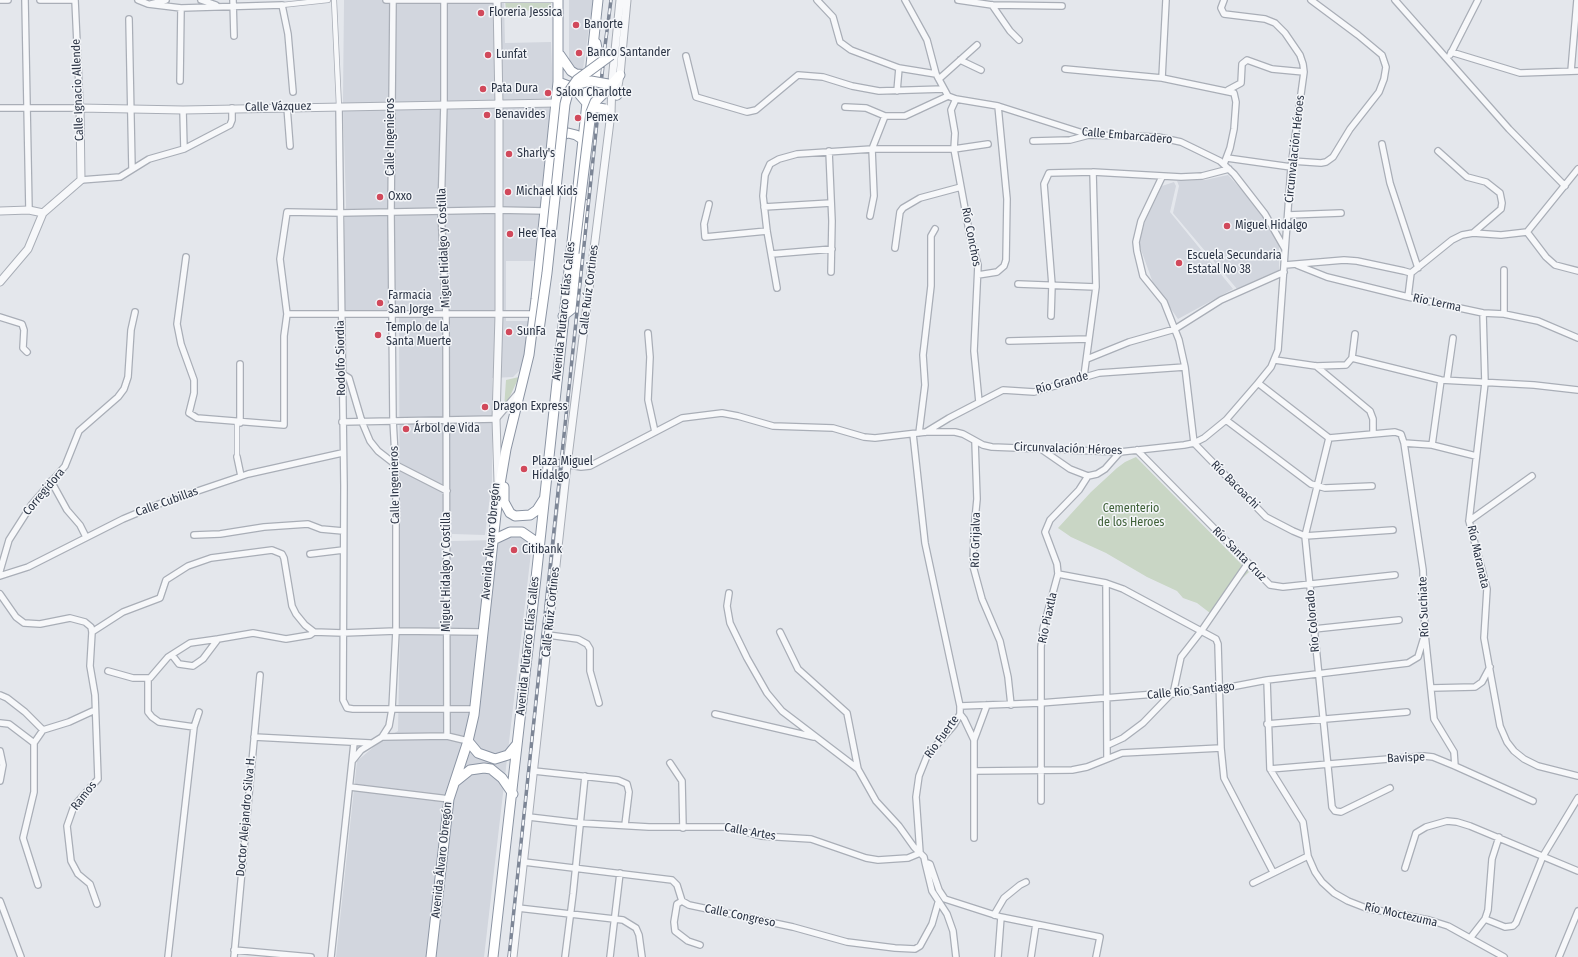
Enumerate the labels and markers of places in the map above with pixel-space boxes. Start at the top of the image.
place label: Floreria Jessica [489,6,562,20]
marker: Floreria Jessica [476,8,486,18]
place label: Banorte [584,18,623,32]
marker: Banorte [571,20,581,30]
place label: Banco Santander [587,46,671,60]
place label: Lunfat [496,48,527,62]
marker: Banco Santander [574,48,584,58]
marker: Lunfat [483,50,493,60]
place label: Pata Dura [491,82,538,96]
marker: Pata Dura [478,84,488,94]
place label: Salon Charlotte [556,86,632,100]
marker: Salon Charlotte [543,88,553,98]
place label: Benavides [495,108,545,122]
marker: Benavides [482,110,492,120]
place label: Pemex [586,111,618,125]
marker: Pemex [573,113,583,123]
place label: Sharly's [517,147,555,161]
marker: Sharly's [504,149,514,159]
place label: Michael Kids [516,185,578,199]
marker: Michael Kids [503,187,513,197]
place label: Oxxo [388,190,412,204]
marker: Oxxo [375,192,385,202]
place label: Miguel Hidalgo [1235,219,1308,233]
marker: Miguel Hidalgo [1222,221,1232,231]
place label: Hee Tea [518,227,557,241]
marker: Hee Tea [505,229,515,239]
place label: Escuela Secundaria Estatal No 38 [1187,249,1282,277]
marker: Escuela Secundaria Estatal No 38 [1174,258,1184,268]
place label: Farmacia San Jorge [388,289,434,317]
marker: Farmacia San Jorge [375,298,385,308]
place label: Templo de la Santa Muerte [386,321,451,349]
place label: SunFa [517,325,546,339]
marker: SunFa [504,327,514,337]
marker: Templo de la Santa Muerte [373,330,383,340]
place label: Dragon Express [493,400,568,414]
marker: Dragon Express [480,402,490,412]
place label: Árbol de Vida [414,422,480,436]
marker: Árbol de Vida [401,424,411,434]
place label: Plaza Miguel Hidalgo [532,455,593,483]
marker: Plaza Miguel Hidalgo [519,464,529,474]
place label: Citibank [522,543,562,557]
marker: Citibank [509,545,519,555]

